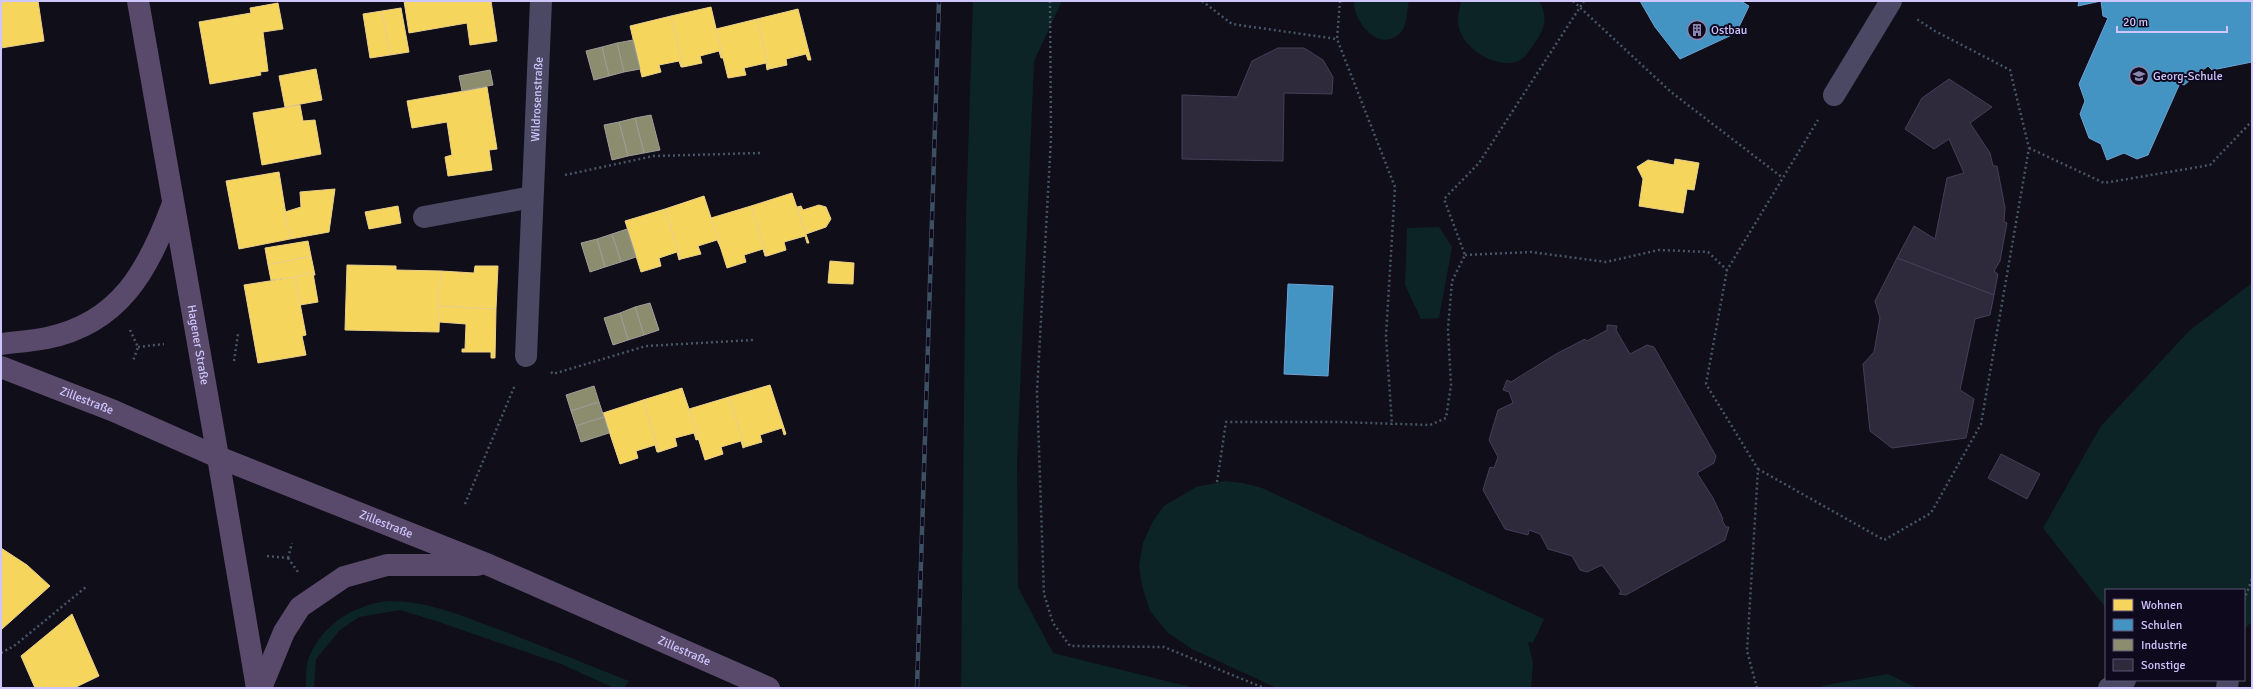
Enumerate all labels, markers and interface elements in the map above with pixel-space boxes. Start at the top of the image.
scale bar [2117,8,2227,34]
text: 20 m [2123,15,2148,30]
building icon: Ostbau [1686,19,1708,41]
place label: Ostbau [1711,23,1747,38]
street label: Wildrosenstraße [528,56,546,142]
school or university icon: Georg-Schule [2128,65,2150,87]
place label: Georg-Schule [2153,69,2223,84]
street label: Hagener Straße [184,304,213,386]
street label: Zillestraße [58,383,116,418]
street label: Zillestraße [357,507,415,541]
legend [2105,589,2245,681]
text: Wohnen [2141,598,2183,613]
text: Schulen [2141,618,2182,633]
street label: Zillestraße [655,633,713,669]
text: Industrie [2141,638,2187,653]
text: Sonstige [2141,658,2186,673]

